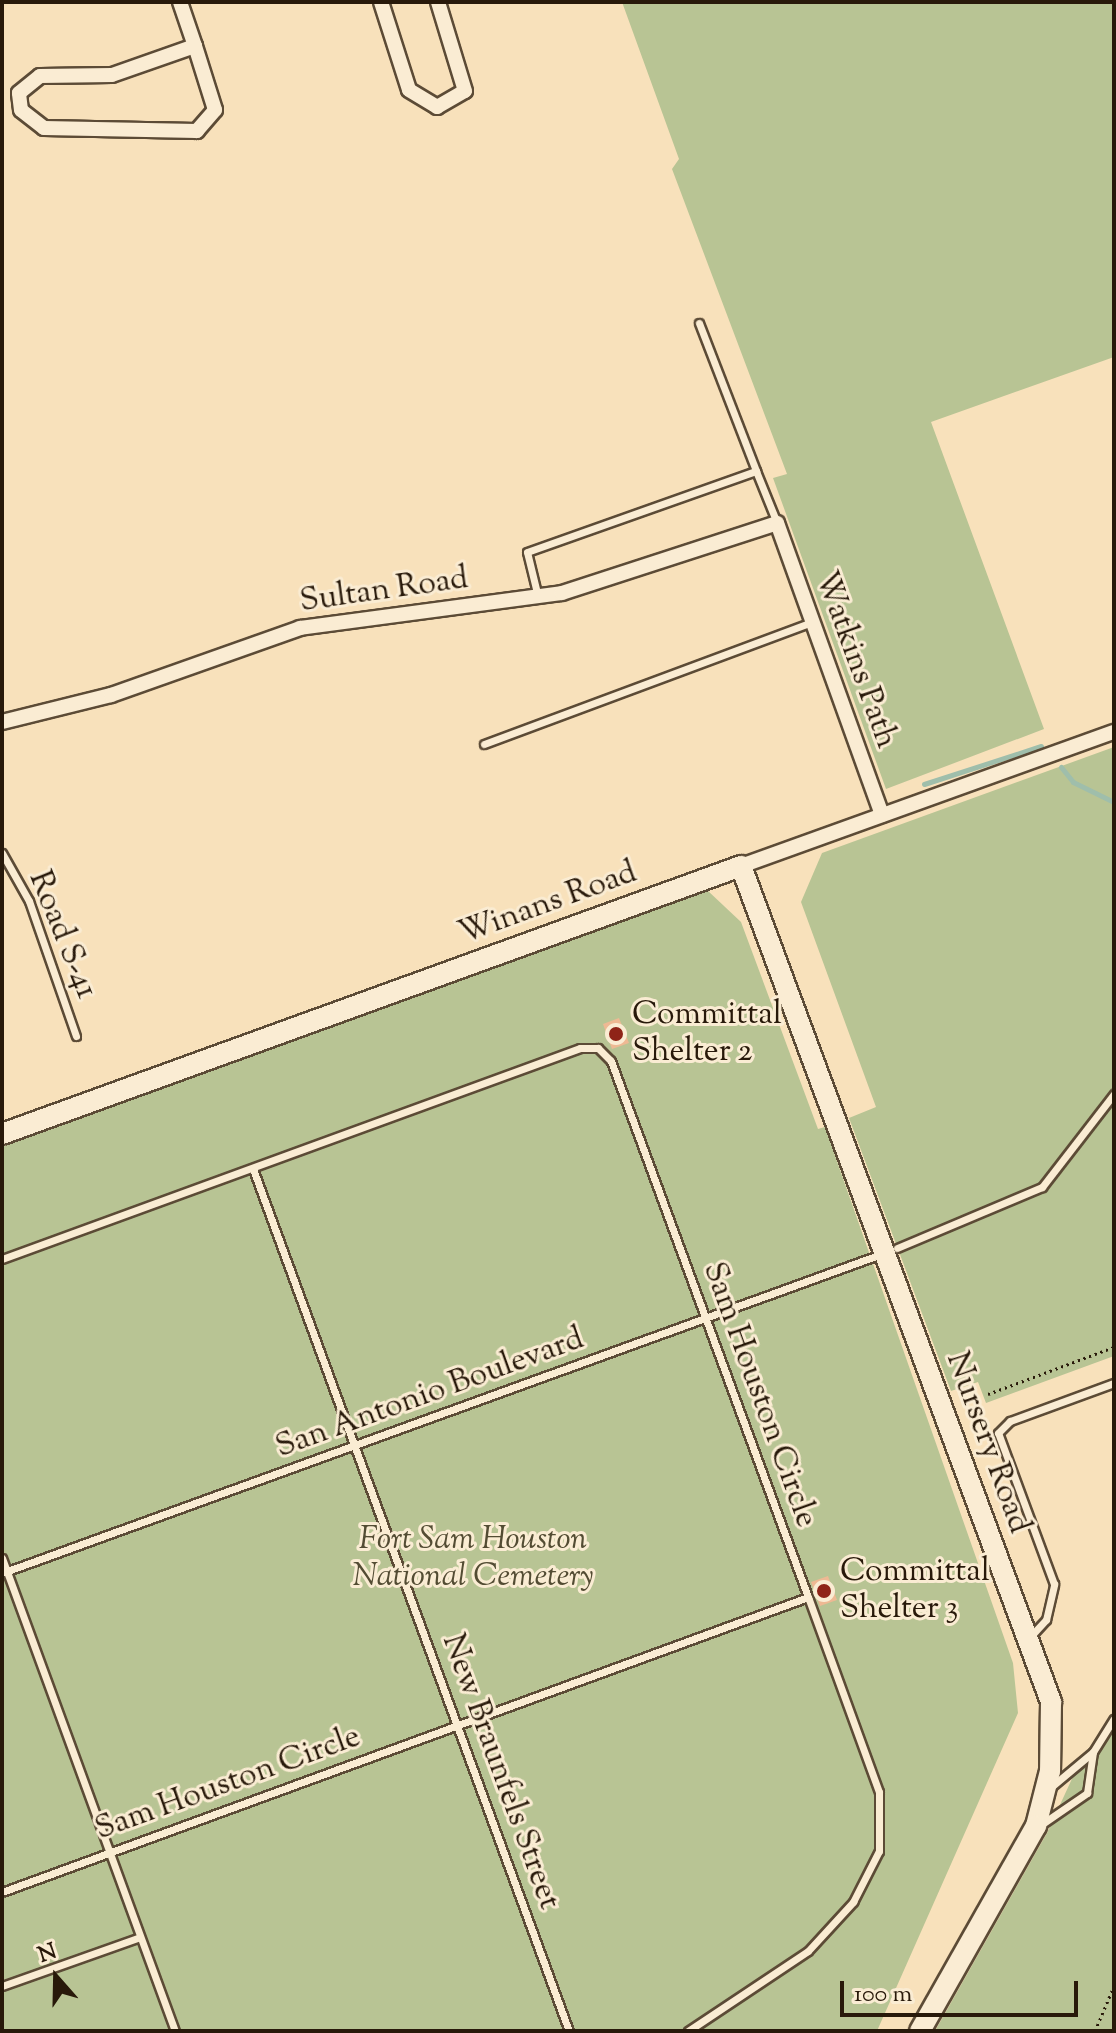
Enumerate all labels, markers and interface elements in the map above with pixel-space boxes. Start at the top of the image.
street label: Sultan Road [297,560,471,622]
street label: Watkins Path [805,566,905,754]
street label: Winans Road [454,854,642,954]
street label: Road S-41 [19,866,105,1004]
place label: Committal Shelter 2 [632,997,782,1072]
marker: Committal Shelter 2 [607,1025,625,1043]
street label: Sam Houston Circle [693,1257,825,1533]
street label: San Antonio Boulevard [271,1320,589,1468]
street label: Nursery Road [936,1347,1038,1539]
park label: Fort Sam Houston National Cemetery [352,1522,594,1597]
place label: Committal Shelter 3 [840,1554,990,1629]
marker: Committal Shelter 3 [815,1582,833,1600]
street label: New Braunfels Street [432,1629,568,1915]
street label: Sam Houston Circle [90,1718,366,1850]
text: N [34,1936,62,1972]
north arrow [16,1937,96,2017]
scale bar [844,1965,1082,2015]
text: 100 m [854,1978,912,2012]

